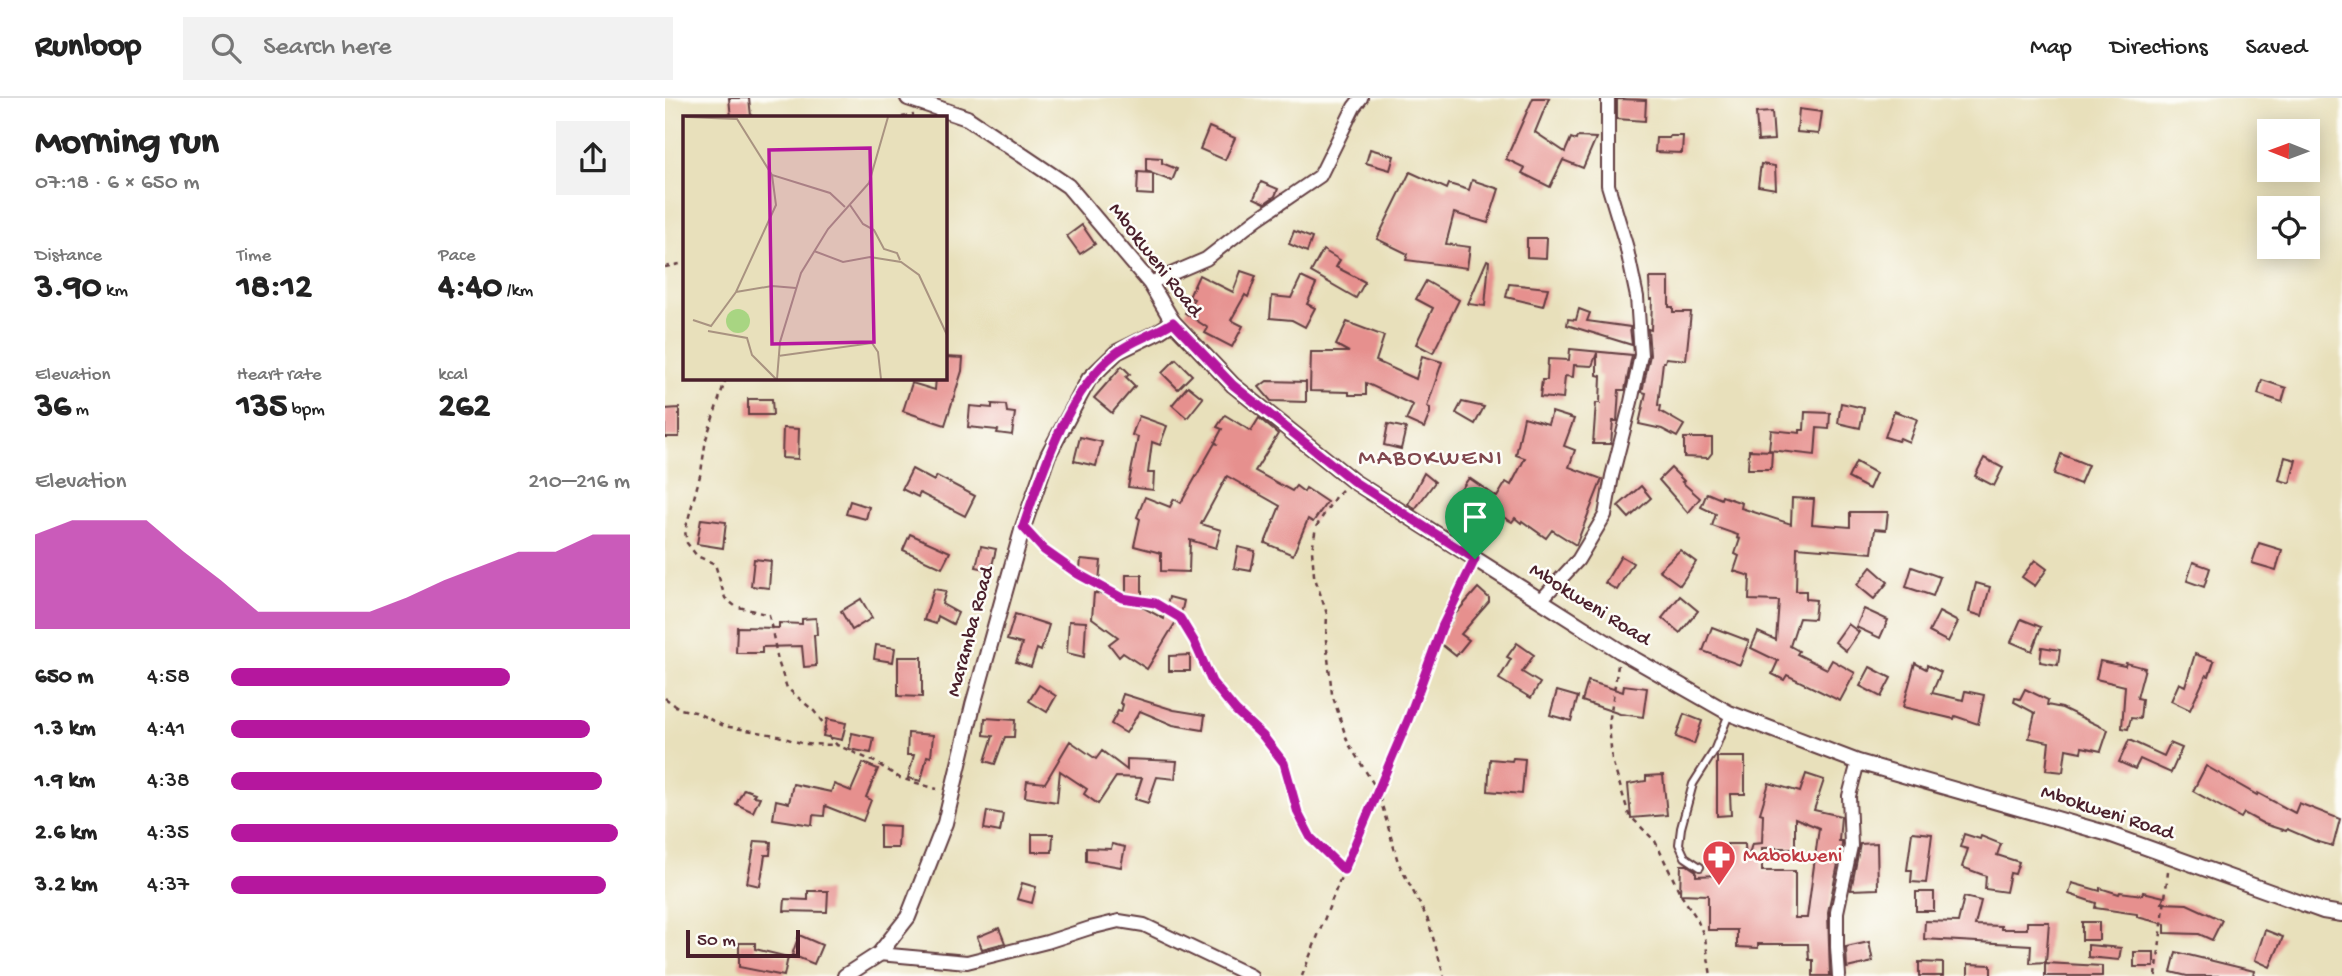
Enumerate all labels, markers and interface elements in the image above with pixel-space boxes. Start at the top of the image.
search box [183,17,673,80]
text: Runloop [35,29,141,67]
icon: search [207,29,245,67]
text: Search here [263,33,391,64]
text: Map [2030,34,2072,63]
text: Directions [2110,34,2208,63]
text: Saved [2246,34,2307,63]
inset map [683,116,947,380]
north arrow [2257,119,2321,182]
map controls [2257,119,2320,259]
button: share [556,121,630,195]
text: Morning run [35,122,219,166]
text: 07:18 · 6 × 650 m [35,170,200,197]
button: locate [2257,196,2320,259]
street label: Mbokweni Road [1102,199,1207,325]
text: Distance [35,245,102,268]
text: Time [237,245,271,268]
text: Pace [438,245,476,268]
text: 3.90 [35,268,102,309]
text: 18:12 [237,268,312,309]
text: 4:40 [438,268,502,309]
text: km [102,280,128,303]
text: /km [502,280,533,303]
text: Elevation [35,364,111,387]
text: Heart rate [237,364,322,387]
text: kcal [438,364,468,387]
text: 36 [35,387,71,428]
text: 135 [237,387,287,428]
text: 262 [438,387,490,428]
text: m [71,399,89,422]
text: bpm [287,399,325,422]
district label: MABOKWENI [1358,445,1504,474]
text: Elevation [35,469,126,496]
text: 210–216 m [528,469,630,496]
pin [1445,487,1505,559]
icon: arrive [1456,498,1494,536]
street label: Mbokweni Road [1524,559,1656,654]
street label: Maramba Road [943,563,1002,700]
text: 650 m [35,664,94,691]
text: 4:58 [147,664,190,691]
text: 1.3 km [35,716,95,743]
text: 4:41 [147,716,185,743]
text: 1.9 km [35,768,95,795]
text: 4:38 [147,768,190,795]
street label: Mbokweni Road [2037,781,2178,848]
text: 2.6 km [35,820,97,847]
text: 4:35 [147,820,189,847]
pharmacy icon: Mabokweni [1700,838,1738,887]
place label: Mabokweni [1743,845,1842,870]
text: 3.2 km [35,872,97,899]
text: 4:37 [147,872,189,899]
scale bar [686,927,800,959]
text: 50 m [697,930,736,953]

